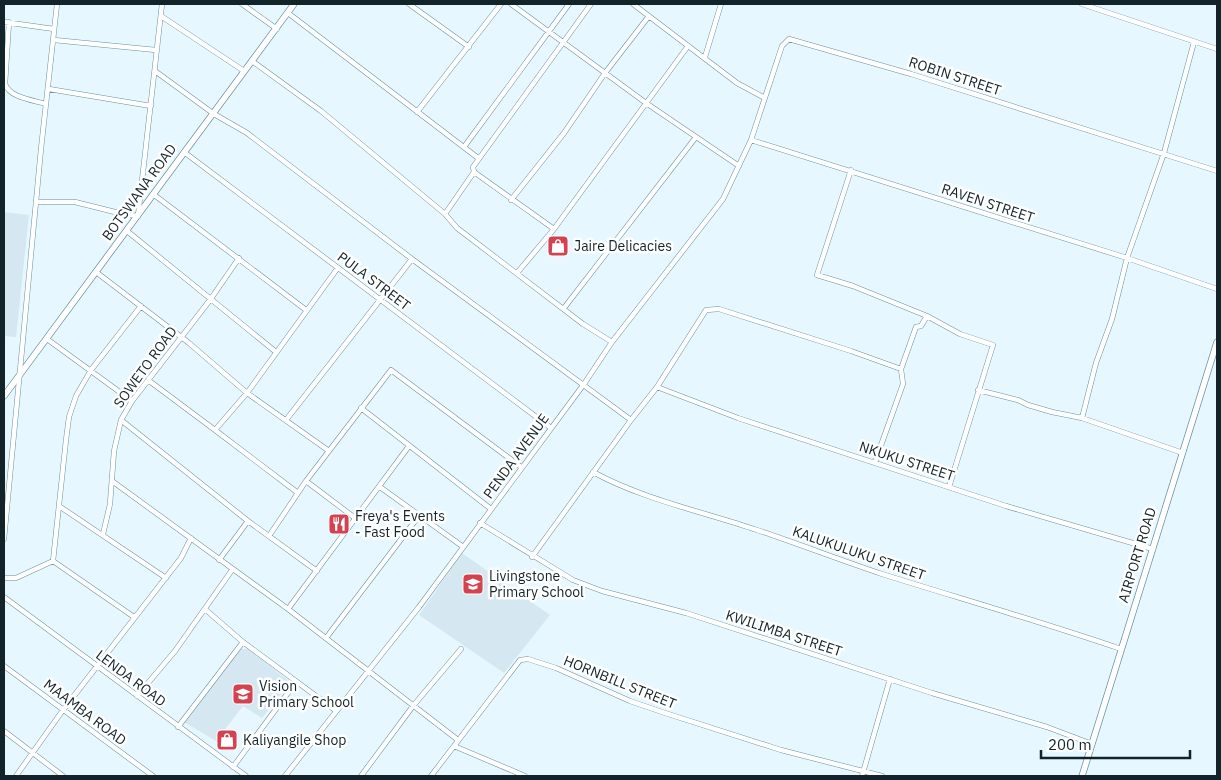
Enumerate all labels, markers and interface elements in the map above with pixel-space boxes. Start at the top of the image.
street label: ROBIN STREET [907,53,1003,99]
street label: BOTSWANA ROAD [98,140,180,244]
street label: RAVEN STREET [939,180,1037,226]
shop icon: Jaire Delicacies [546,234,570,258]
place label: Jaire Delicacies [574,237,672,255]
street label: PULA STREET [334,248,414,314]
street label: SOWETO ROAD [109,323,181,411]
street label: PENDA AVENUE [479,410,553,502]
street label: NKUKU STREET [857,437,957,485]
street label: AIRPORT ROAD [1114,505,1160,605]
place label: Freya's Events - Fast Food [355,507,445,541]
restaurant icon: Freya's Events - Fast Food [327,512,351,536]
street label: KALUKULUKU STREET [790,522,928,584]
place label: Livingstone Primary School [489,567,584,601]
school or university icon: Livingstone Primary School [461,572,485,596]
street label: KWILIMBA STREET [724,606,844,660]
street label: LENDA ROAD [92,646,170,710]
street label: HORNBILL STREET [561,651,679,713]
street label: MAAMBA ROAD [40,675,130,749]
place label: Vision Primary School [259,677,354,711]
school or university icon: Vision Primary School [231,682,255,706]
shop icon: Kaliyangile Shop [215,728,239,752]
scale bar [1041,728,1190,760]
place label: Kaliyangile Shop [243,731,346,749]
text: 200 m [1048,735,1092,754]

